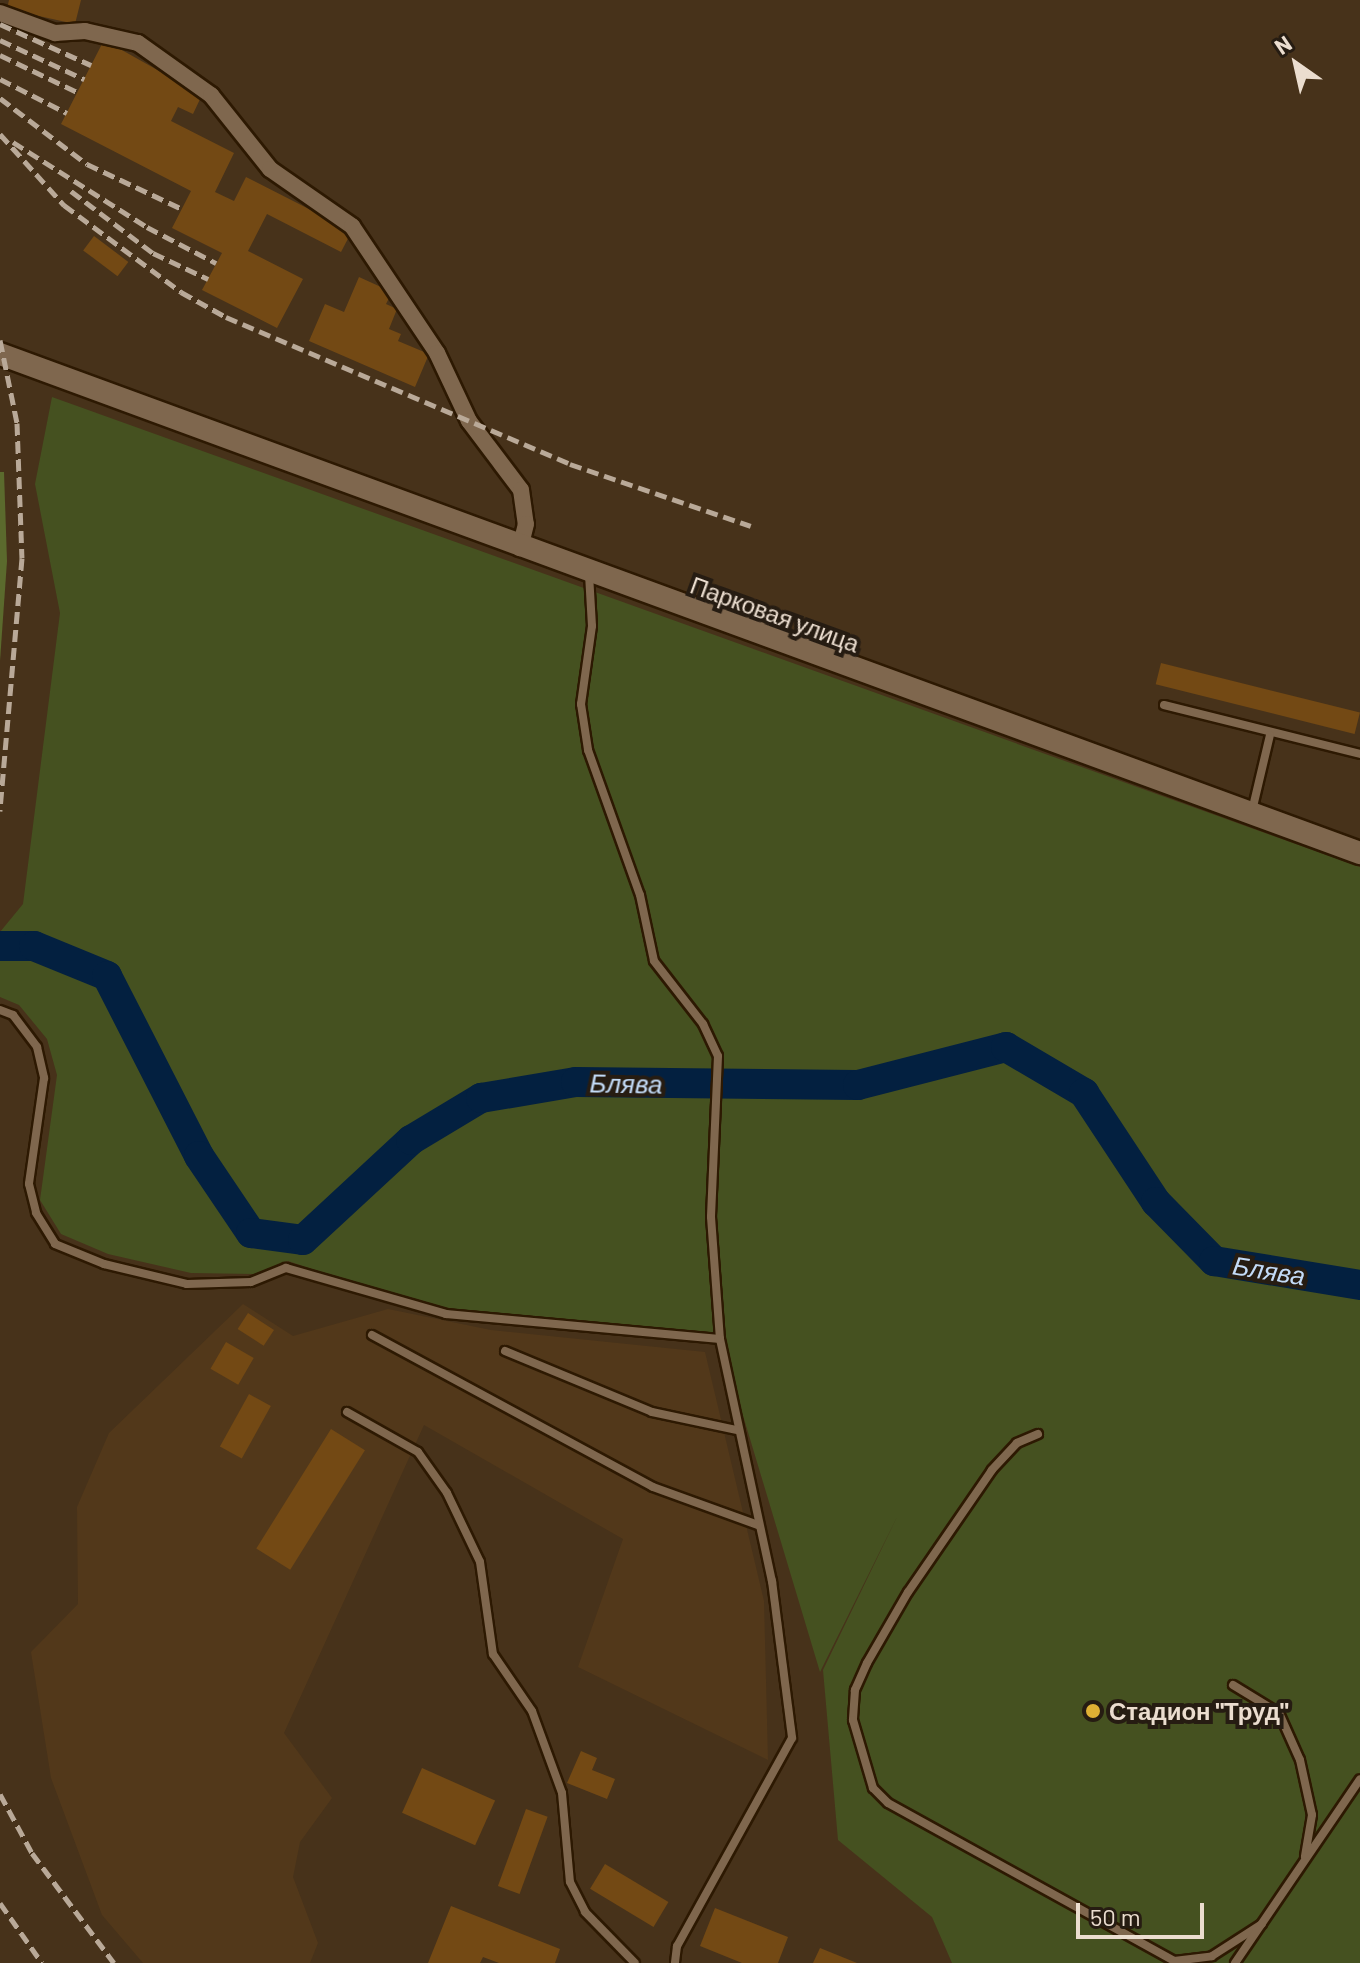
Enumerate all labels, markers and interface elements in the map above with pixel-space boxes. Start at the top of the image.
north arrow [1256,24,1336,104]
text: N [1269,29,1296,59]
street label: Парковая улица [687,570,863,658]
water label: Блява [589,1067,663,1099]
water label: Блява [1231,1249,1307,1291]
place label: Стадион "Труд" [1109,1697,1289,1725]
marker: Стадион "Труд" [1084,1702,1102,1720]
scale bar [1080,1887,1208,1937]
text: 50 m [1090,1902,1141,1931]

